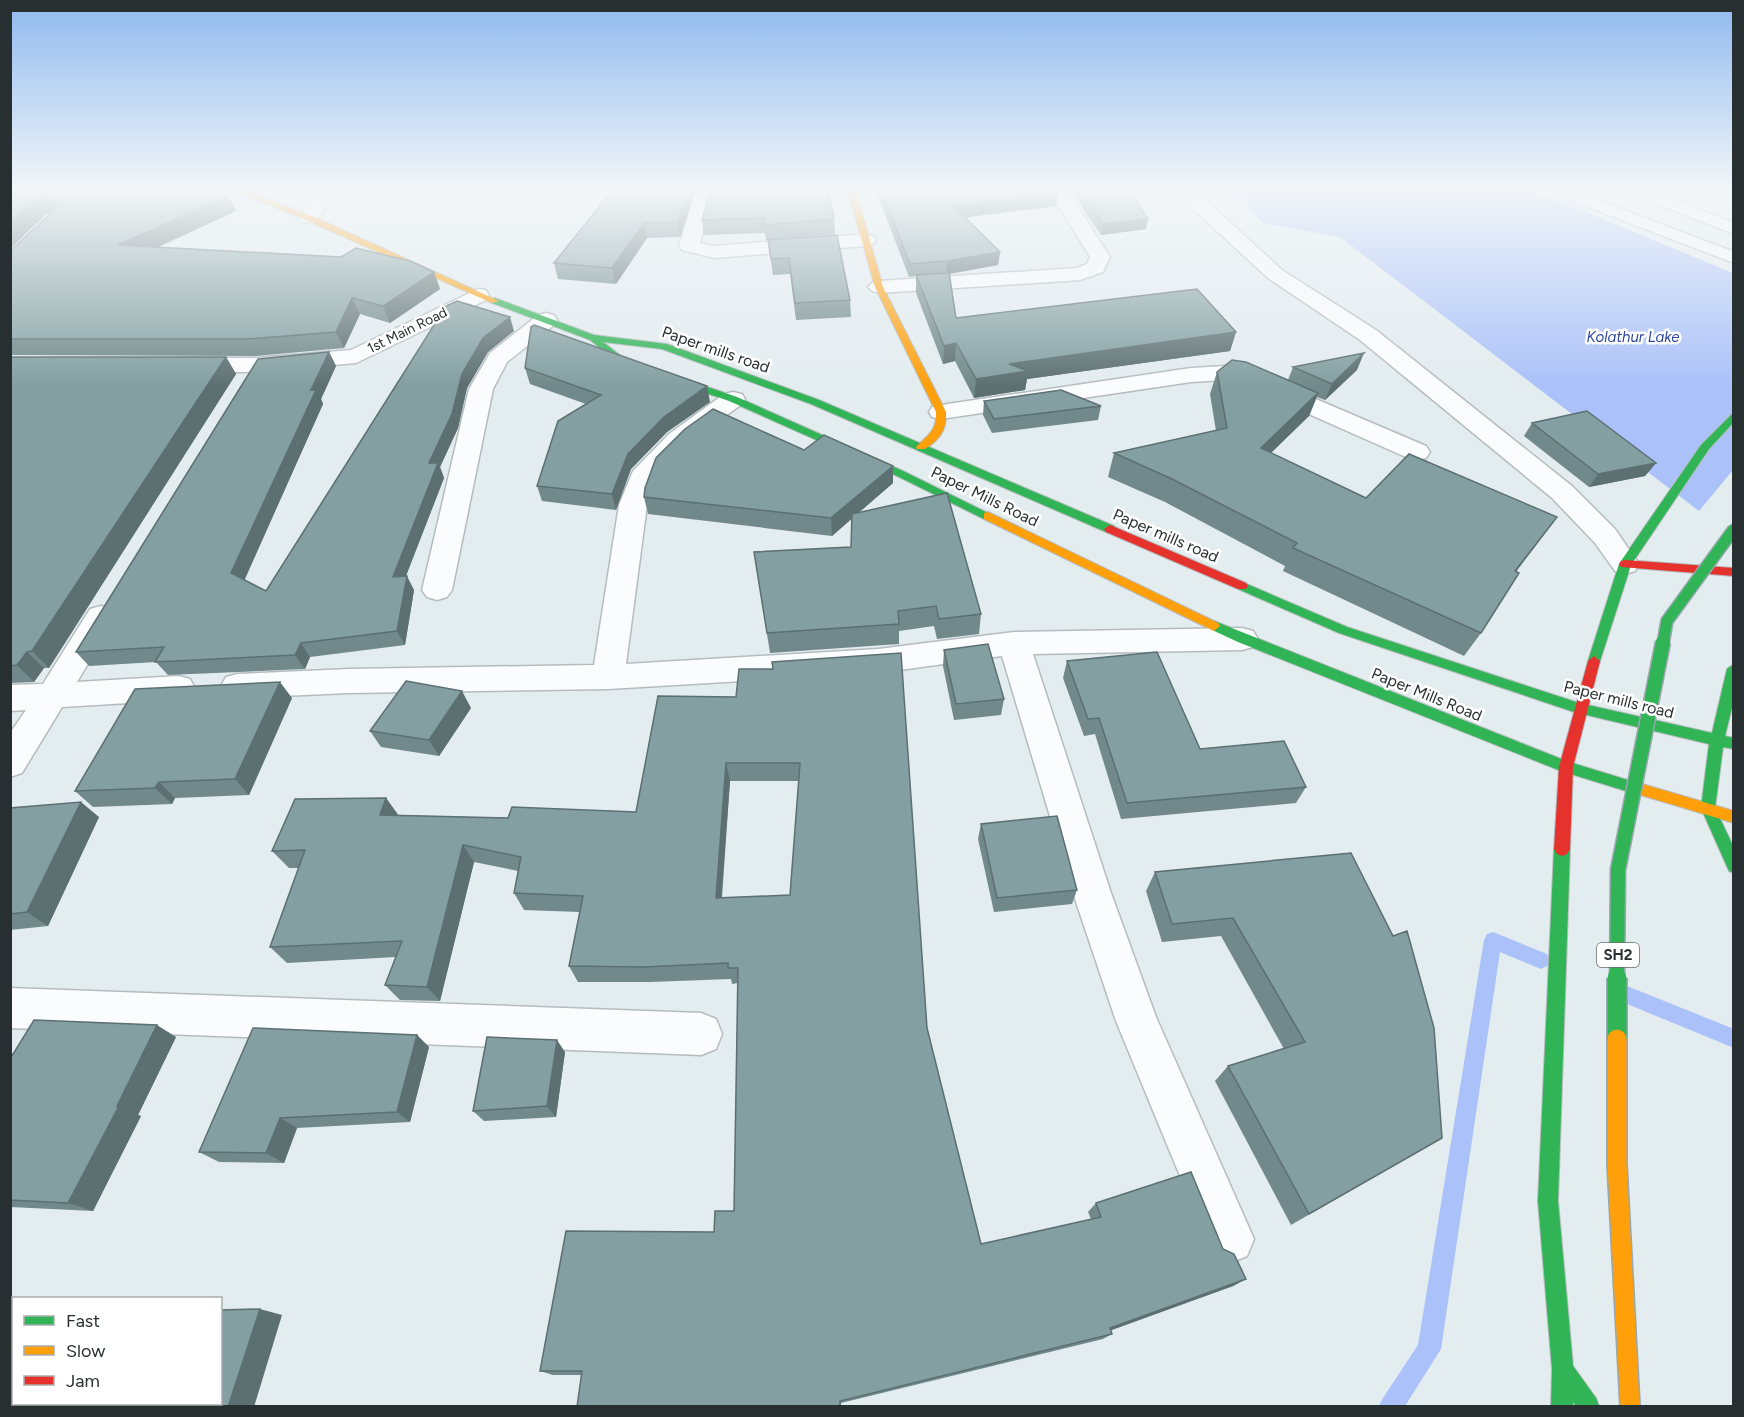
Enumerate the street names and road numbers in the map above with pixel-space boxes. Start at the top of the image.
street label: 1st Main Road [364,304,450,357]
street label: Paper mills road [659,322,772,377]
street label: Paper Mills Road [928,462,1042,531]
street label: Paper mills road [1110,505,1221,566]
street label: Paper Mills Road [1369,664,1485,725]
street label: Paper mills road [1562,677,1676,722]
road number: SH2 [1597,943,1639,967]

